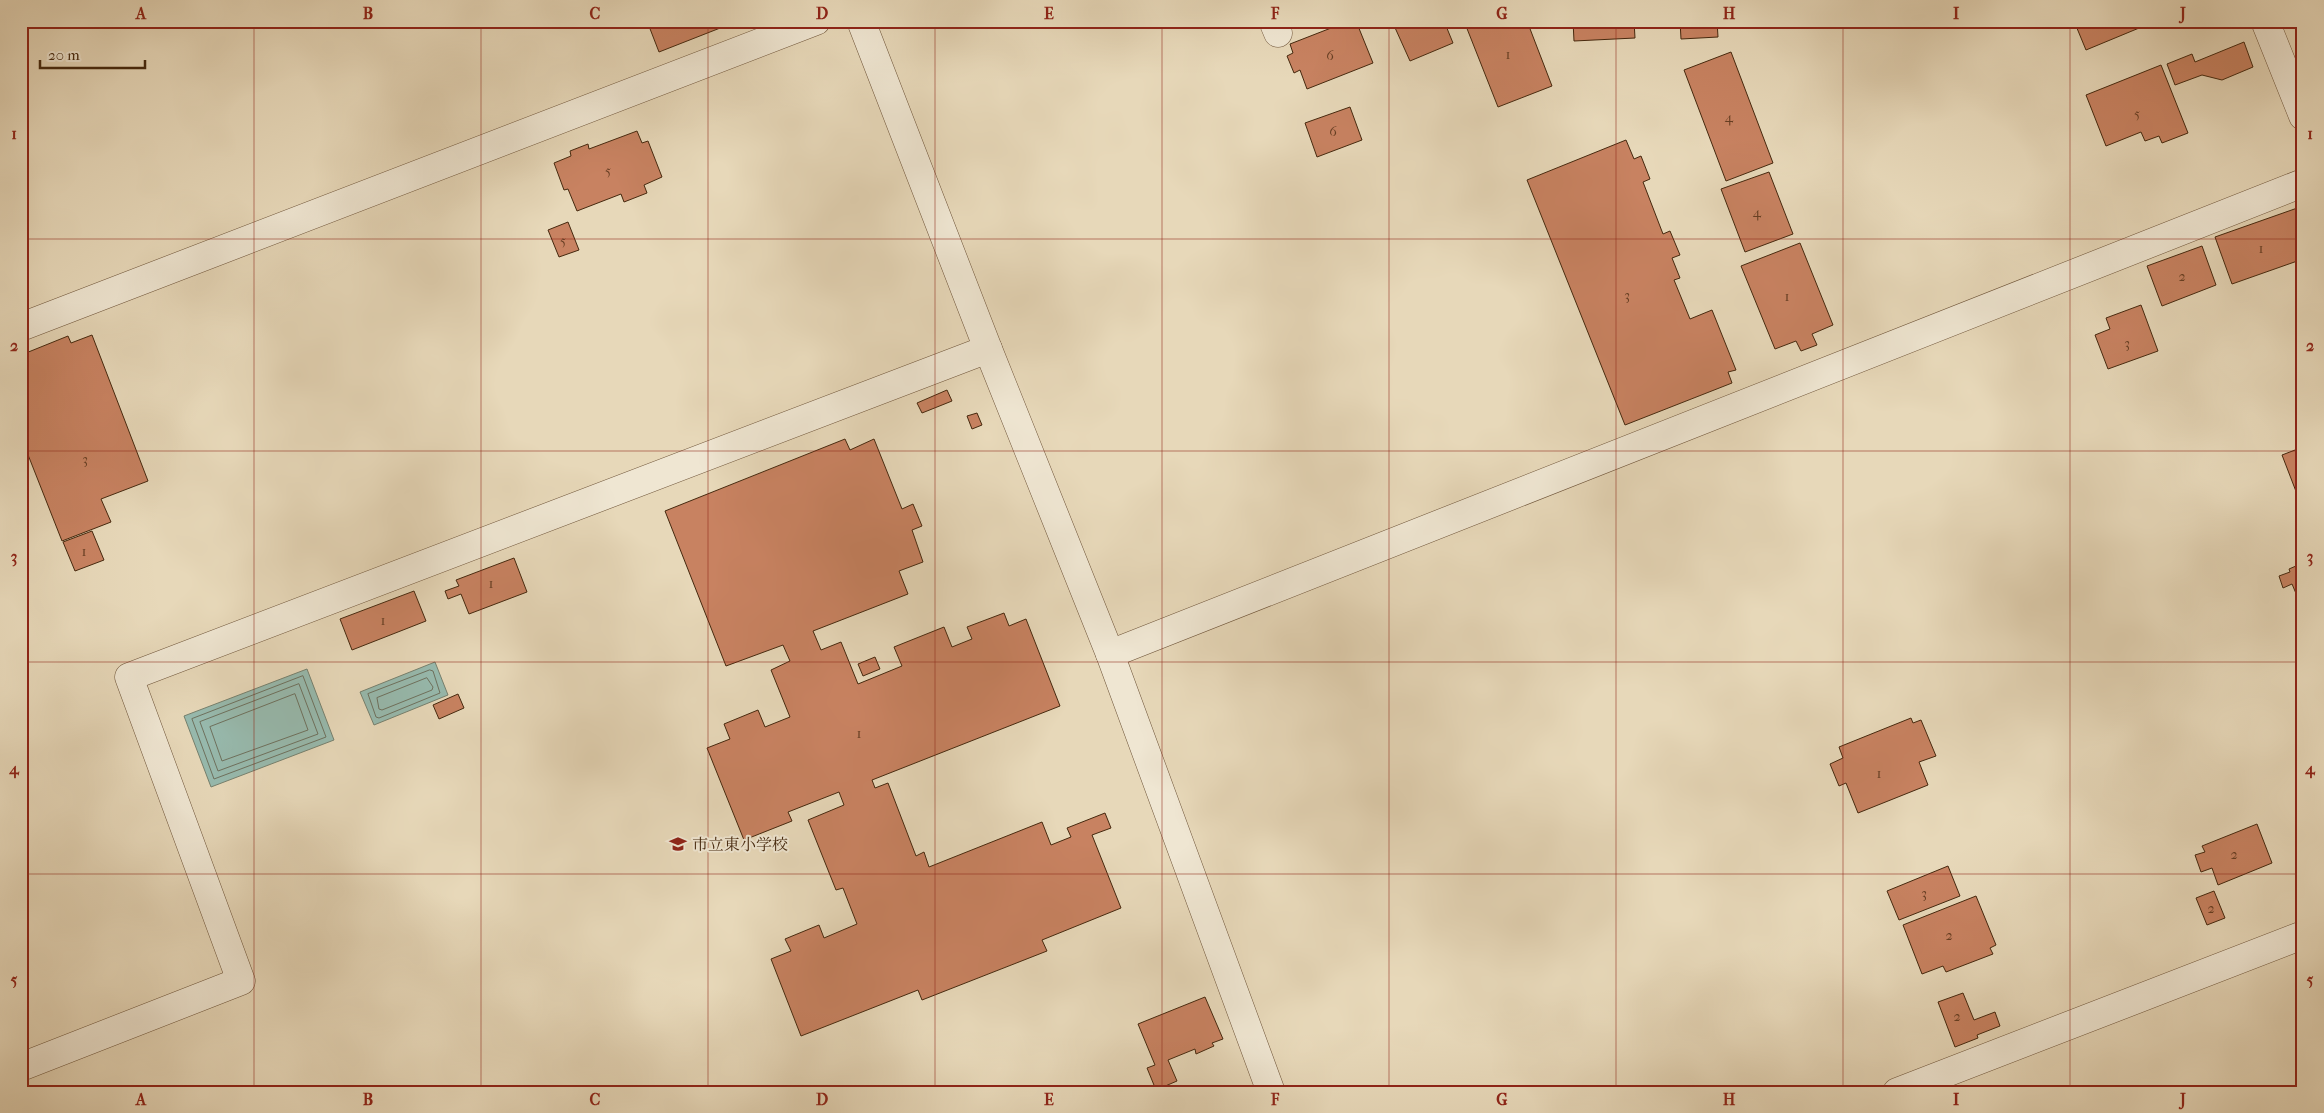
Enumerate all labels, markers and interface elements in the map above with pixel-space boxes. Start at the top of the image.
text: A [135,4,147,23]
text: B [363,4,373,23]
text: C [590,4,601,23]
text: D [816,4,828,23]
text: E [1044,4,1054,23]
text: F [1270,4,1280,23]
text: G [1496,4,1508,23]
text: H [1723,4,1736,23]
text: I [1953,4,1960,23]
text: J [2178,4,2186,24]
scale bar [40,38,145,70]
text: 20 m [48,46,80,64]
house number: 1 [1506,46,1511,63]
house number: 6 [1326,47,1334,64]
house number: 5 [2134,105,2140,122]
house number: 4 [1725,109,1734,126]
house number: 6 [1329,123,1337,140]
text: 1 [11,124,17,143]
text: 1 [2307,124,2313,143]
house number: 5 [605,162,611,179]
house number: 4 [1753,204,1762,221]
house number: 5 [560,232,566,249]
house number: 1 [2259,240,2264,257]
house number: 2 [2178,268,2186,285]
house number: 3 [1624,287,1630,304]
house number: 1 [1785,288,1790,305]
house number: 3 [2124,335,2130,352]
text: 2 [10,336,18,355]
text: 2 [2306,336,2314,355]
house number: 3 [82,451,88,468]
house number: 1 [82,543,87,560]
text: 3 [11,547,17,567]
text: 3 [2307,547,2313,567]
house number: 1 [489,575,494,592]
house number: 1 [381,612,386,629]
house number: 1 [857,725,862,742]
text: 4 [8,759,20,779]
text: 4 [2304,759,2316,779]
house number: 1 [1877,765,1882,782]
school or university icon: 市立東小学校 [668,834,688,854]
place label: 市立東小学校 [692,835,788,854]
house number: 2 [2230,846,2238,863]
house number: 3 [1921,885,1927,902]
house number: 2 [2207,900,2215,917]
house number: 2 [1945,927,1953,944]
text: 5 [11,970,18,989]
text: 5 [2307,970,2314,989]
house number: 2 [1953,1008,1961,1025]
text: A [135,1090,147,1109]
text: B [363,1090,373,1109]
text: C [590,1090,601,1109]
text: D [816,1090,828,1109]
text: E [1044,1090,1054,1109]
text: F [1270,1090,1280,1109]
text: G [1496,1090,1508,1109]
text: H [1723,1090,1736,1109]
text: I [1953,1090,1960,1109]
text: J [2178,1090,2186,1110]

